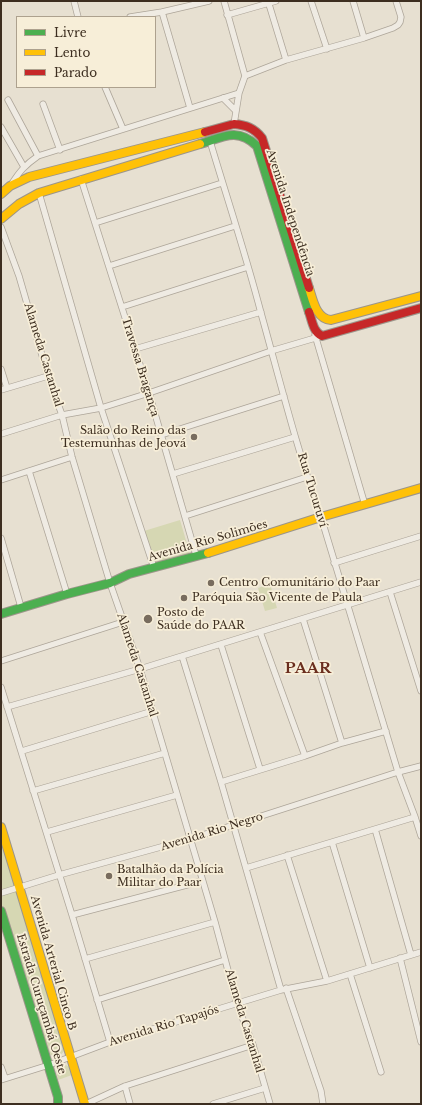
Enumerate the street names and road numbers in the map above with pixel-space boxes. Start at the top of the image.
street label: Avenida Independência [263,148,317,278]
street label: Alameda Castanhal [21,301,65,409]
street label: Travessa Bragança [119,316,161,418]
street label: Rua Tucuruví [294,451,330,529]
street label: Avenida Rio Solimões [147,518,269,564]
street label: Alameda Castanhal [114,612,160,718]
street label: Avenida Rio Negro [159,810,265,854]
street label: Avenida Arterial Cinco B [27,894,79,1032]
street label: Estrada Curuçambá Oeste [13,932,69,1076]
street label: Alameda Castanhal [222,967,266,1075]
street label: Avenida Rio Tapajós [107,1003,221,1049]

